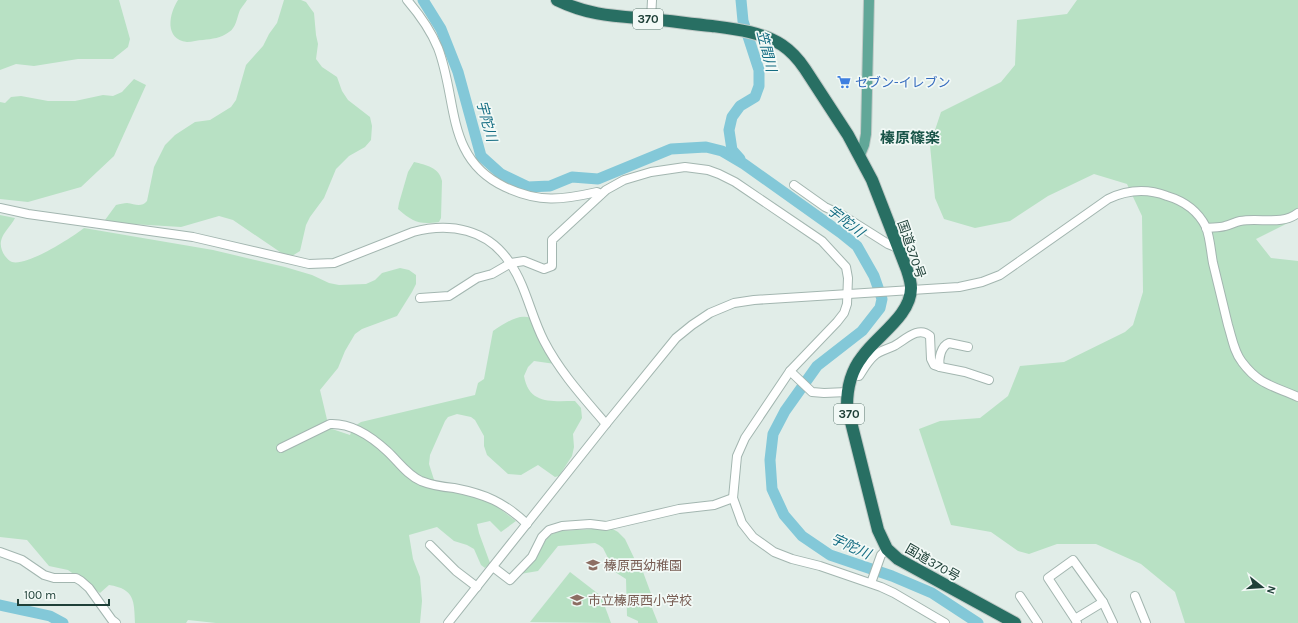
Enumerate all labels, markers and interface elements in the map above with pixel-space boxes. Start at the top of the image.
road number: 370 [633,9,663,29]
water label: 笠間川 [753,29,780,75]
supermarket icon: セブン-イレブン [836,74,852,90]
place label: セブン-イレブン [855,75,951,90]
water label: 宇陀川 [473,99,501,146]
district label: 榛原篠楽 [880,129,940,147]
water label: 宇陀川 [824,202,869,242]
street label: 国道370号 [895,218,928,280]
road number: 370 [834,404,864,424]
water label: 宇陀川 [828,530,875,564]
street label: 国道370号 [903,541,963,584]
school or university icon: 榛原西幼稚園 [585,557,601,573]
place label: 榛原西幼稚園 [604,558,682,573]
north arrow [1242,567,1282,607]
scale bar [18,581,109,607]
text: N [1264,584,1278,595]
text: 100 m [24,588,56,602]
school or university icon: 市立榛原西小学校 [569,592,585,608]
place label: 市立榛原西小学校 [588,593,692,608]

